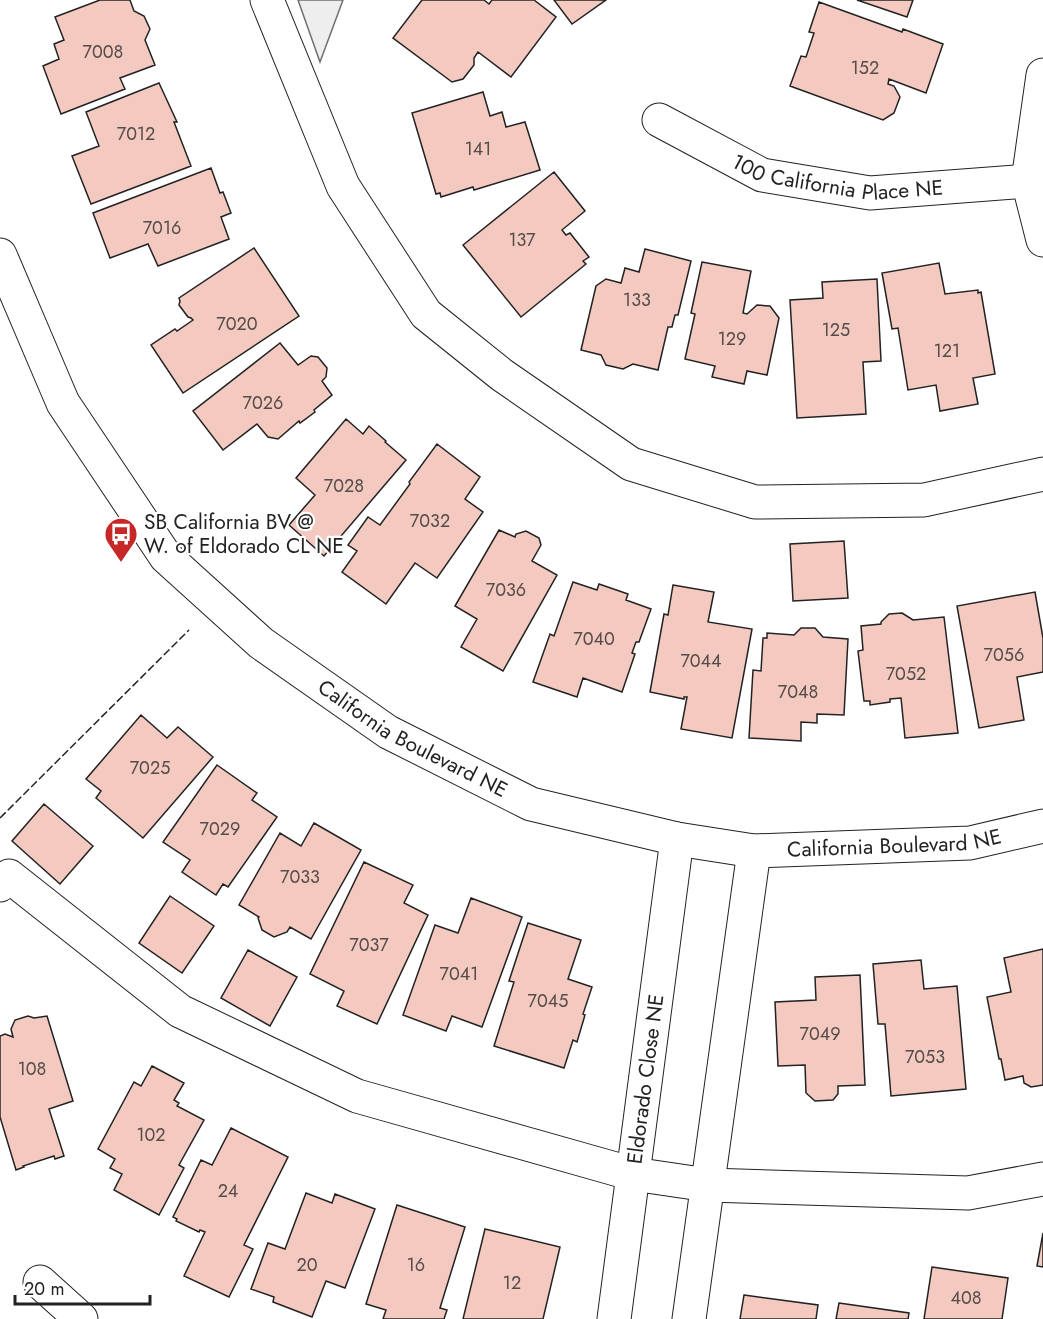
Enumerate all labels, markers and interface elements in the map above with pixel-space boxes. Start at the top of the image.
house number: 7008 [83,39,123,65]
house number: 152 [851,55,879,81]
house number: 7012 [117,121,155,147]
house number: 141 [465,136,491,162]
street label: 100 California Place NE [727,147,944,208]
house number: 7016 [143,215,181,241]
house number: 137 [508,227,536,253]
house number: 133 [623,287,651,313]
house number: 7020 [216,311,258,337]
house number: 125 [822,317,850,343]
house number: 129 [718,326,746,352]
house number: 121 [934,338,960,364]
house number: 7026 [243,390,283,416]
house number: 7028 [324,473,364,499]
place label: SB California BV @ W. of Eldorado CL NE [144,507,344,561]
house number: 7032 [410,508,450,534]
bus stop icon: SB California BV @ W. of Eldorado CL NE [103,516,139,563]
house number: 7036 [486,577,526,603]
house number: 7040 [573,626,615,652]
house number: 7056 [984,642,1024,668]
house number: 7044 [680,648,722,674]
house number: 7052 [886,661,926,687]
street label: California Boulevard NE [312,672,513,805]
house number: 7048 [778,679,818,705]
house number: 7025 [130,755,170,781]
house number: 7029 [200,816,240,842]
street label: California Boulevard NE [787,821,1004,865]
house number: 7033 [280,864,320,890]
house number: 7037 [349,932,389,958]
house number: 7041 [440,961,478,987]
house number: 7045 [528,988,568,1014]
street label: Eldorado Close NE [619,992,671,1166]
house number: 7049 [799,1021,841,1047]
house number: 7053 [905,1044,945,1070]
house number: 108 [18,1056,46,1082]
house number: 102 [136,1122,166,1148]
house number: 24 [218,1178,238,1204]
house number: 20 [296,1252,318,1278]
house number: 16 [407,1252,425,1278]
scale bar [15,1268,150,1306]
house number: 12 [503,1270,521,1296]
text: 20 m [24,1276,64,1302]
house number: 408 [950,1285,982,1311]

